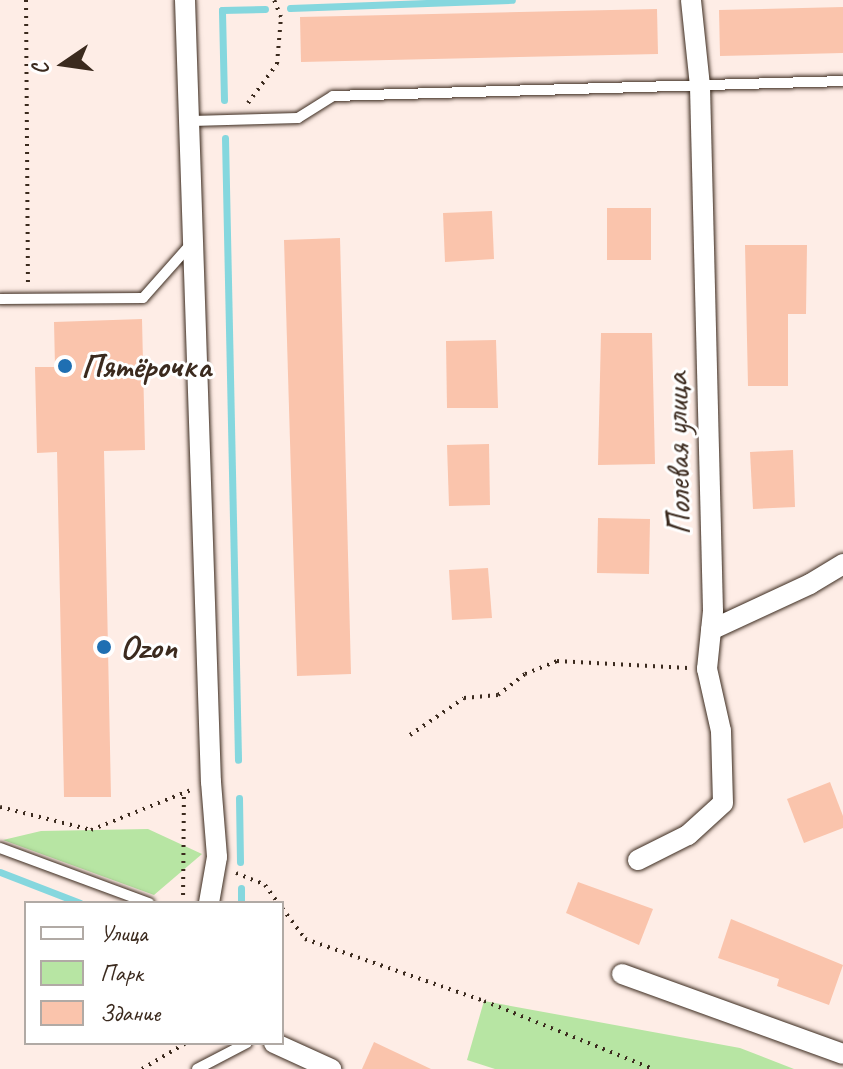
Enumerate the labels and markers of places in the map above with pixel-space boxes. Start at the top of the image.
place label: Пятёрочка [81,346,211,386]
marker: Пятёрочка [56,357,74,375]
place label: Ozon [120,627,177,667]
marker: Ozon [95,638,113,656]

